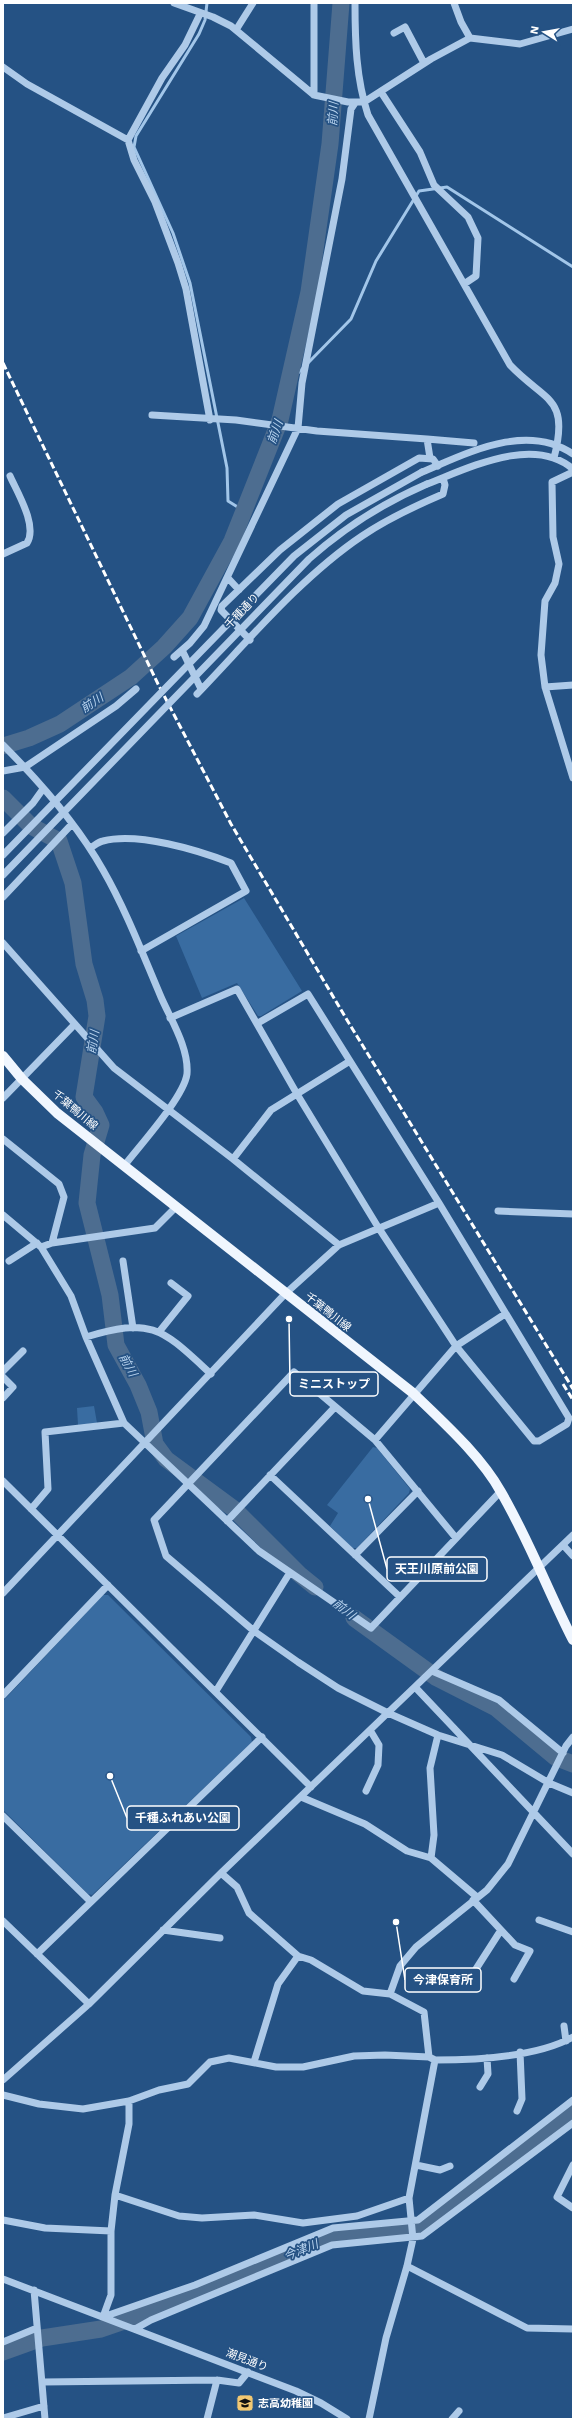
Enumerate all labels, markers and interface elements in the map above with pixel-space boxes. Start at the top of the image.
north arrow [524,12,564,52]
text: N [528,25,542,35]
water label: 前川 [325,100,341,126]
water label: 前川 [264,416,286,446]
street label: 千種通り [222,591,262,631]
water label: 前川 [78,690,108,715]
water label: 前川 [84,1027,102,1055]
street label: 千葉鴨川線 [50,1087,100,1133]
street label: 千葉鴨川線 [302,1290,354,1334]
water label: 前川 [116,1351,141,1381]
callout: ミニストップ [290,1372,378,1396]
text: ミニストップ [298,1377,370,1391]
callout: 天王川原前公園 [387,1557,487,1581]
text: 天王川原前公園 [395,1562,479,1576]
water label: 前川 [330,1596,359,1623]
callout: 千種ふれあい公園 [127,1806,239,1830]
text: 千種ふれあい公園 [135,1811,231,1825]
callout: 今津保育所 [405,1968,481,1992]
text: 今津保育所 [413,1973,473,1987]
water label: 今津川 [282,2236,322,2263]
street label: 潮見通り [224,2346,270,2374]
school or university icon: 志高幼稚園 [235,2393,255,2413]
place label: 志高幼稚園 [258,2397,313,2410]

